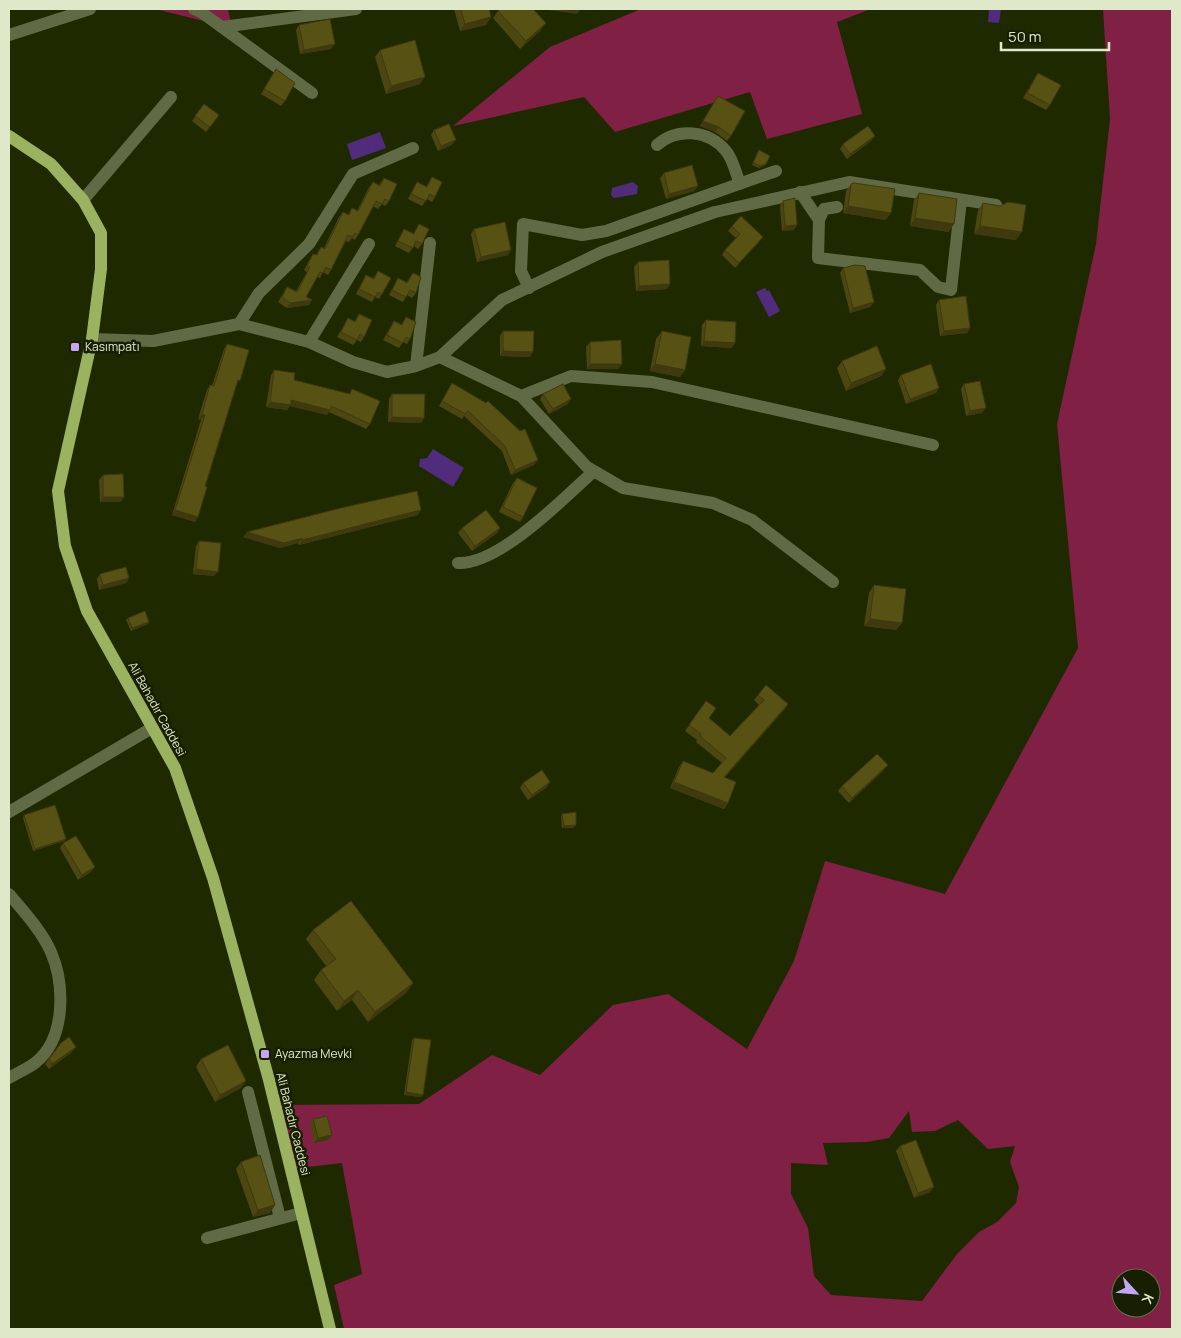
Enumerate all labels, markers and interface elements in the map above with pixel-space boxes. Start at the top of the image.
scale bar [1001,20,1108,52]
text: 50 m [1008,26,1042,47]
place label: Kasımpatı [85,338,139,355]
marker: Kasımpatı [69,341,81,353]
street label: Ali Bahadır Caddesi [124,658,190,759]
place label: Ayazma Mevki [275,1045,352,1062]
marker: Ayazma Mevki [259,1048,271,1060]
street label: Ali Bahadır Caddesi [272,1071,315,1177]
north arrow [1111,1268,1161,1318]
text: K [1137,1291,1159,1308]

